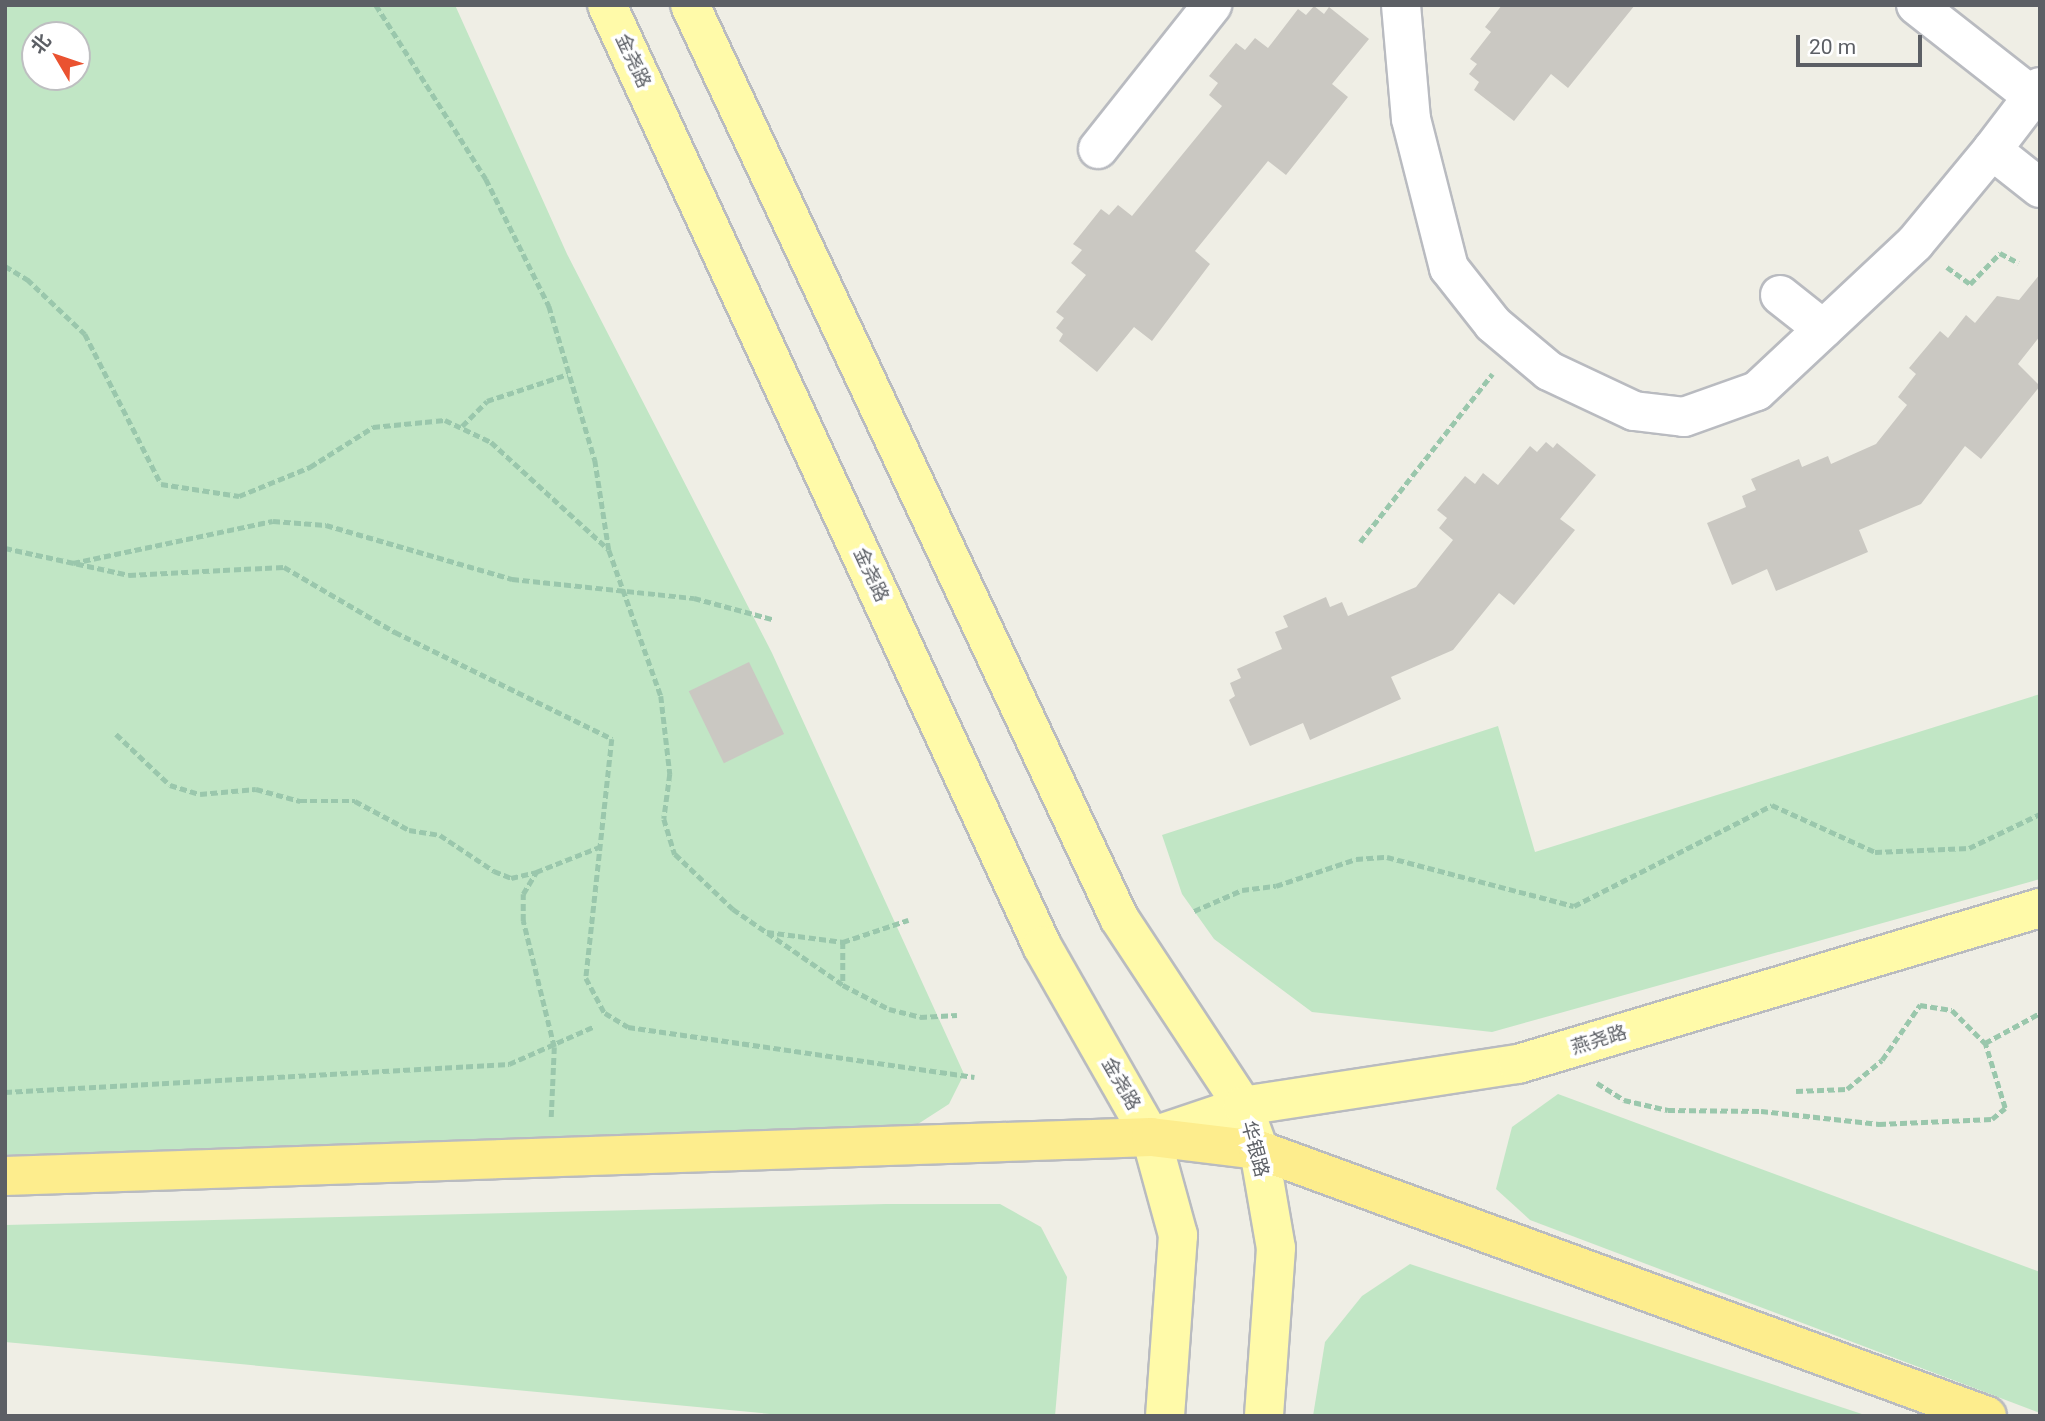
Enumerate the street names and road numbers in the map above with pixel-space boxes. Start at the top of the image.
street label: 金尧路 [611,30,655,92]
street label: 金尧路 [849,544,893,606]
street label: 燕尧路 [1568,1021,1630,1059]
street label: 金尧路 [1097,1054,1145,1114]
street label: 华银路 [1237,1119,1273,1179]

